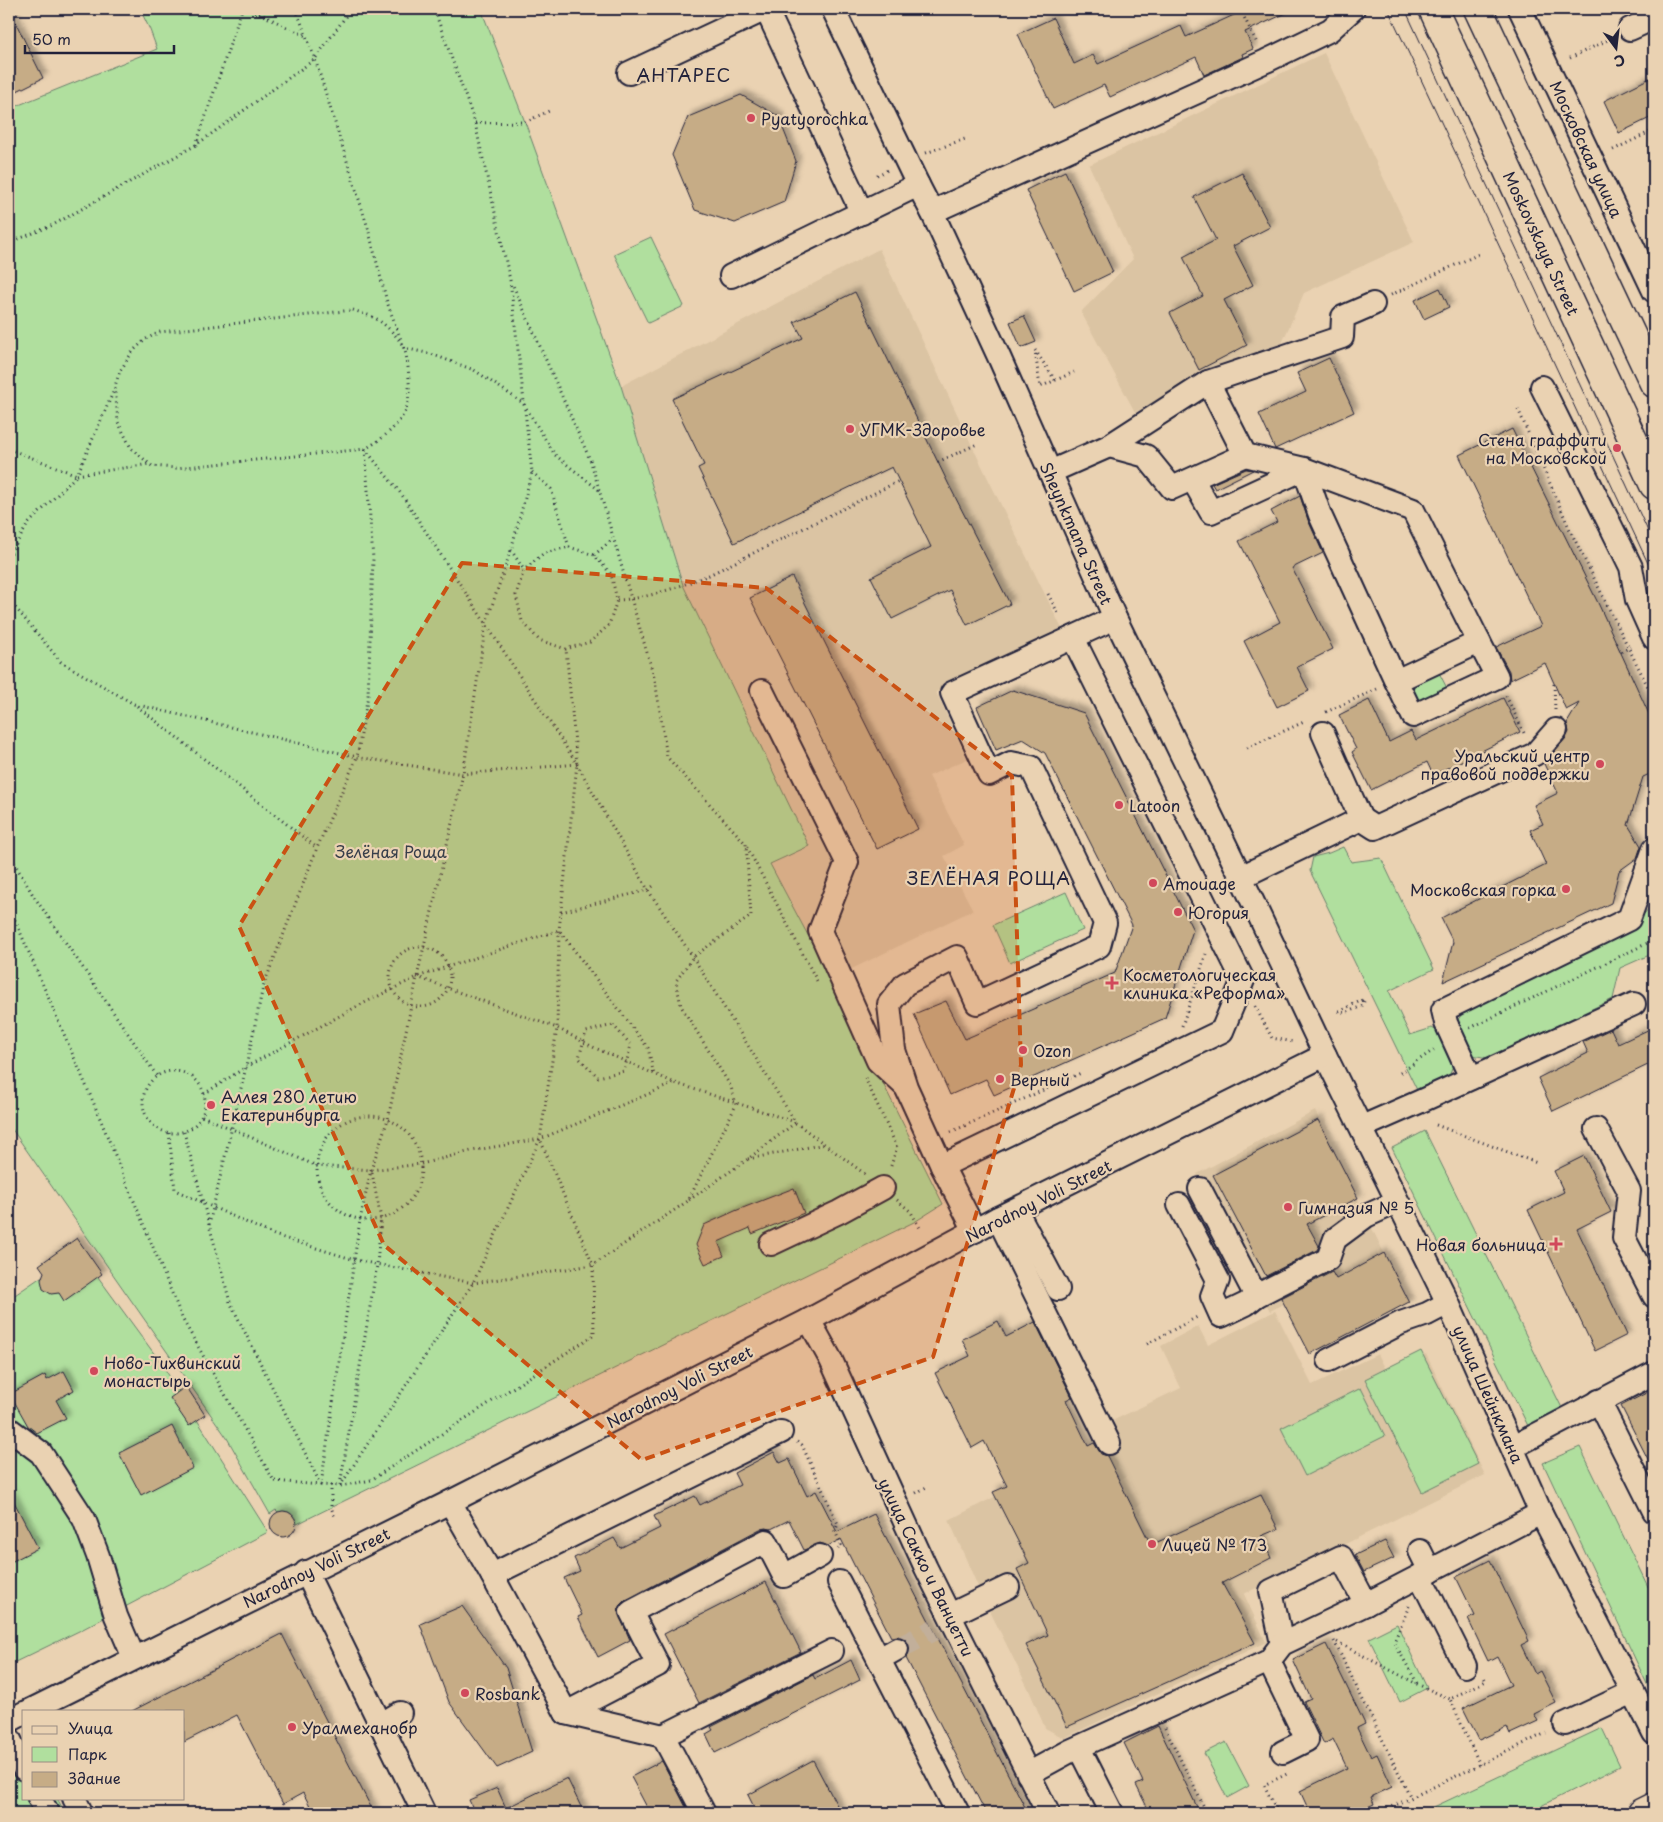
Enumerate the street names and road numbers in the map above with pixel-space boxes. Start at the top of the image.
street label: Московская улица [1545,77,1629,221]
street label: Moskovskaya Street [1498,167,1586,319]
street label: Sheynkmana Street [1035,458,1119,609]
street label: Narodnoy Voli Street [961,1153,1116,1247]
street label: улица Шейнкмана [1448,1321,1530,1467]
street label: Narodnoy Voli Street [602,1339,757,1433]
street label: улица Сакко и Ванцетти [873,1474,981,1660]
street label: Narodnoy Voli Street [238,1521,394,1613]

